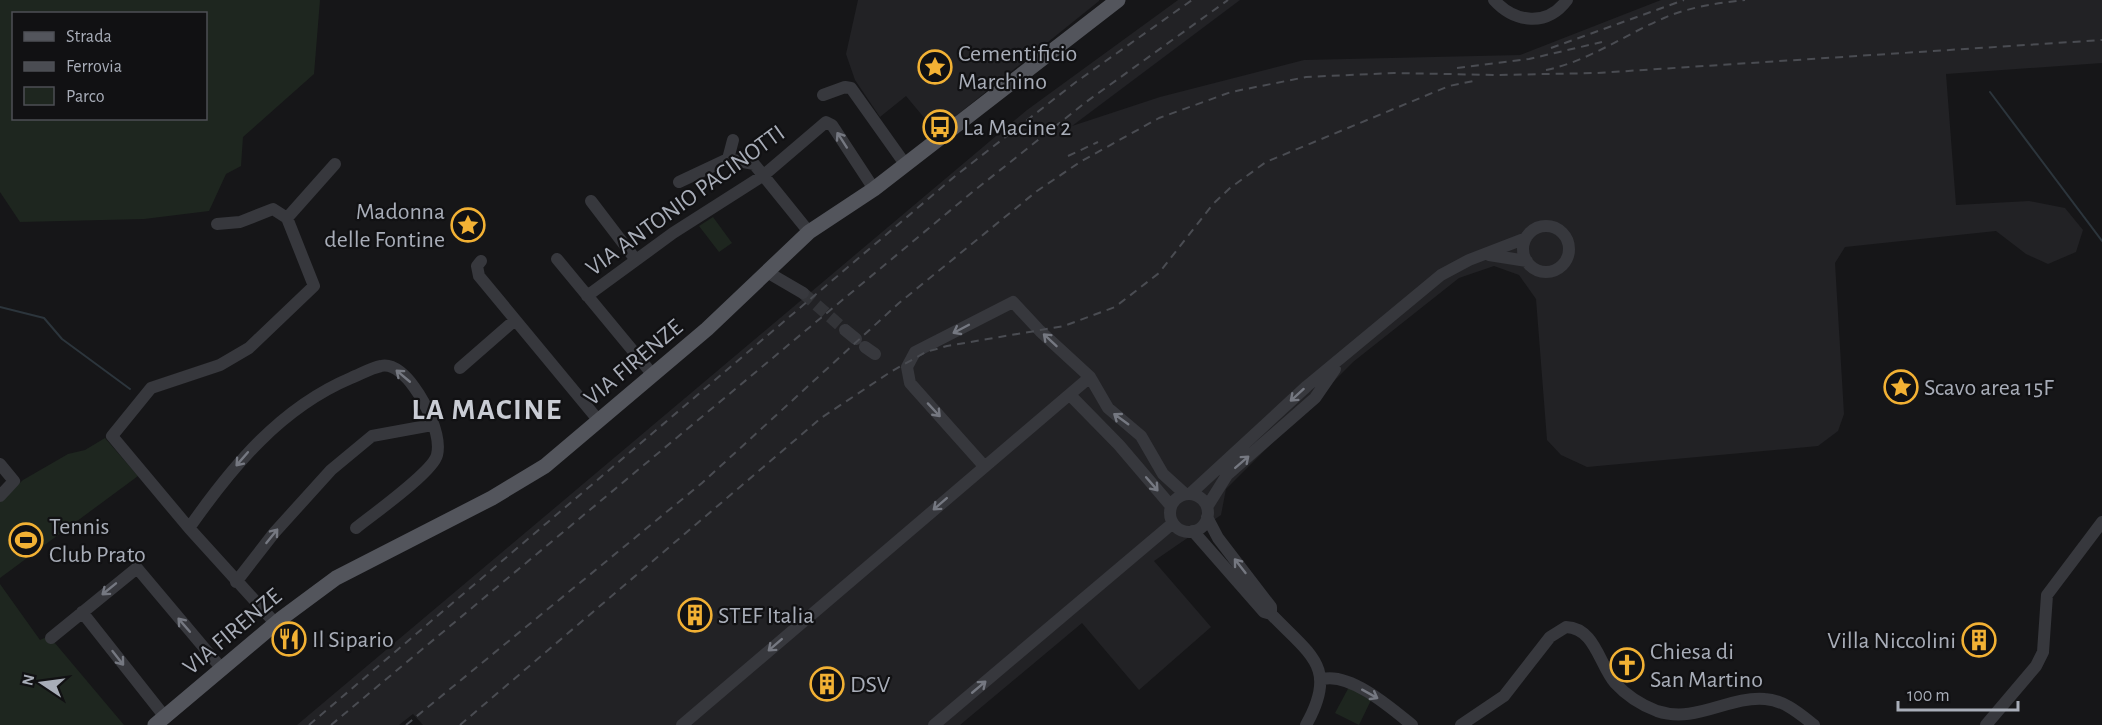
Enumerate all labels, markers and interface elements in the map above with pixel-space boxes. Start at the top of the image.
legend [12,12,207,120]
text: Strada [66,28,112,46]
place label: Cementificio Marchino [958,42,1077,94]
place icon: Cementificio Marchino [917,49,953,85]
text: Ferrovia [66,58,122,76]
text: Parco [66,88,105,106]
bus stop icon: La Macine 2 [922,109,958,145]
place label: La Macine 2 [963,116,1071,140]
street label: VIA ANTONIO PACINOTTI [582,121,789,281]
one-way arrow [836,132,848,149]
place label: Madonna delle Fontine [324,200,445,252]
place icon: Madonna delle Fontine [450,207,486,243]
street label: VIA FIRENZE [580,315,688,411]
one-way arrow [953,323,970,335]
one-way arrow [1043,334,1058,348]
one-way arrow [395,369,411,382]
place icon: Scavo area 15F [1883,369,1919,405]
place label: Scavo area 15F [1924,376,2054,400]
one-way arrow [1290,388,1305,402]
district label: LA MACINE [411,395,563,425]
one-way arrow [927,402,941,417]
one-way arrow [1114,413,1130,425]
one-way arrow [235,451,249,466]
one-way arrow [1234,455,1249,469]
one-way arrow [1145,476,1159,491]
one-way arrow [932,497,948,511]
place label: Tennis Club Prato [49,515,146,567]
sports icon: Tennis Club Prato [8,522,44,558]
one-way arrow [266,528,279,544]
one-way arrow [1233,558,1246,574]
one-way arrow [101,583,117,596]
street label: VIA FIRENZE [179,584,287,680]
building icon: STEF Italia [677,597,713,633]
place label: STEF Italia [718,604,814,628]
one-way arrow [177,617,191,632]
restaurant icon: Il Sipario [271,621,307,657]
building icon: Villa Niccolini [1961,622,1997,658]
place label: Il Sipario [312,628,394,652]
place label: Villa Niccolini [1827,629,1956,653]
one-way arrow [768,638,783,652]
place label: Chiesa di San Martino [1650,640,1763,692]
church icon: Chiesa di San Martino [1609,647,1645,683]
one-way arrow [111,650,124,666]
north arrow [12,653,72,713]
building icon: DSV [809,666,845,702]
text: N [19,673,37,687]
place label: DSV [850,673,891,697]
scale bar [1898,674,2018,712]
one-way arrow [971,681,987,694]
text: 100 m [1907,687,1950,705]
one-way arrow [1361,689,1378,701]

